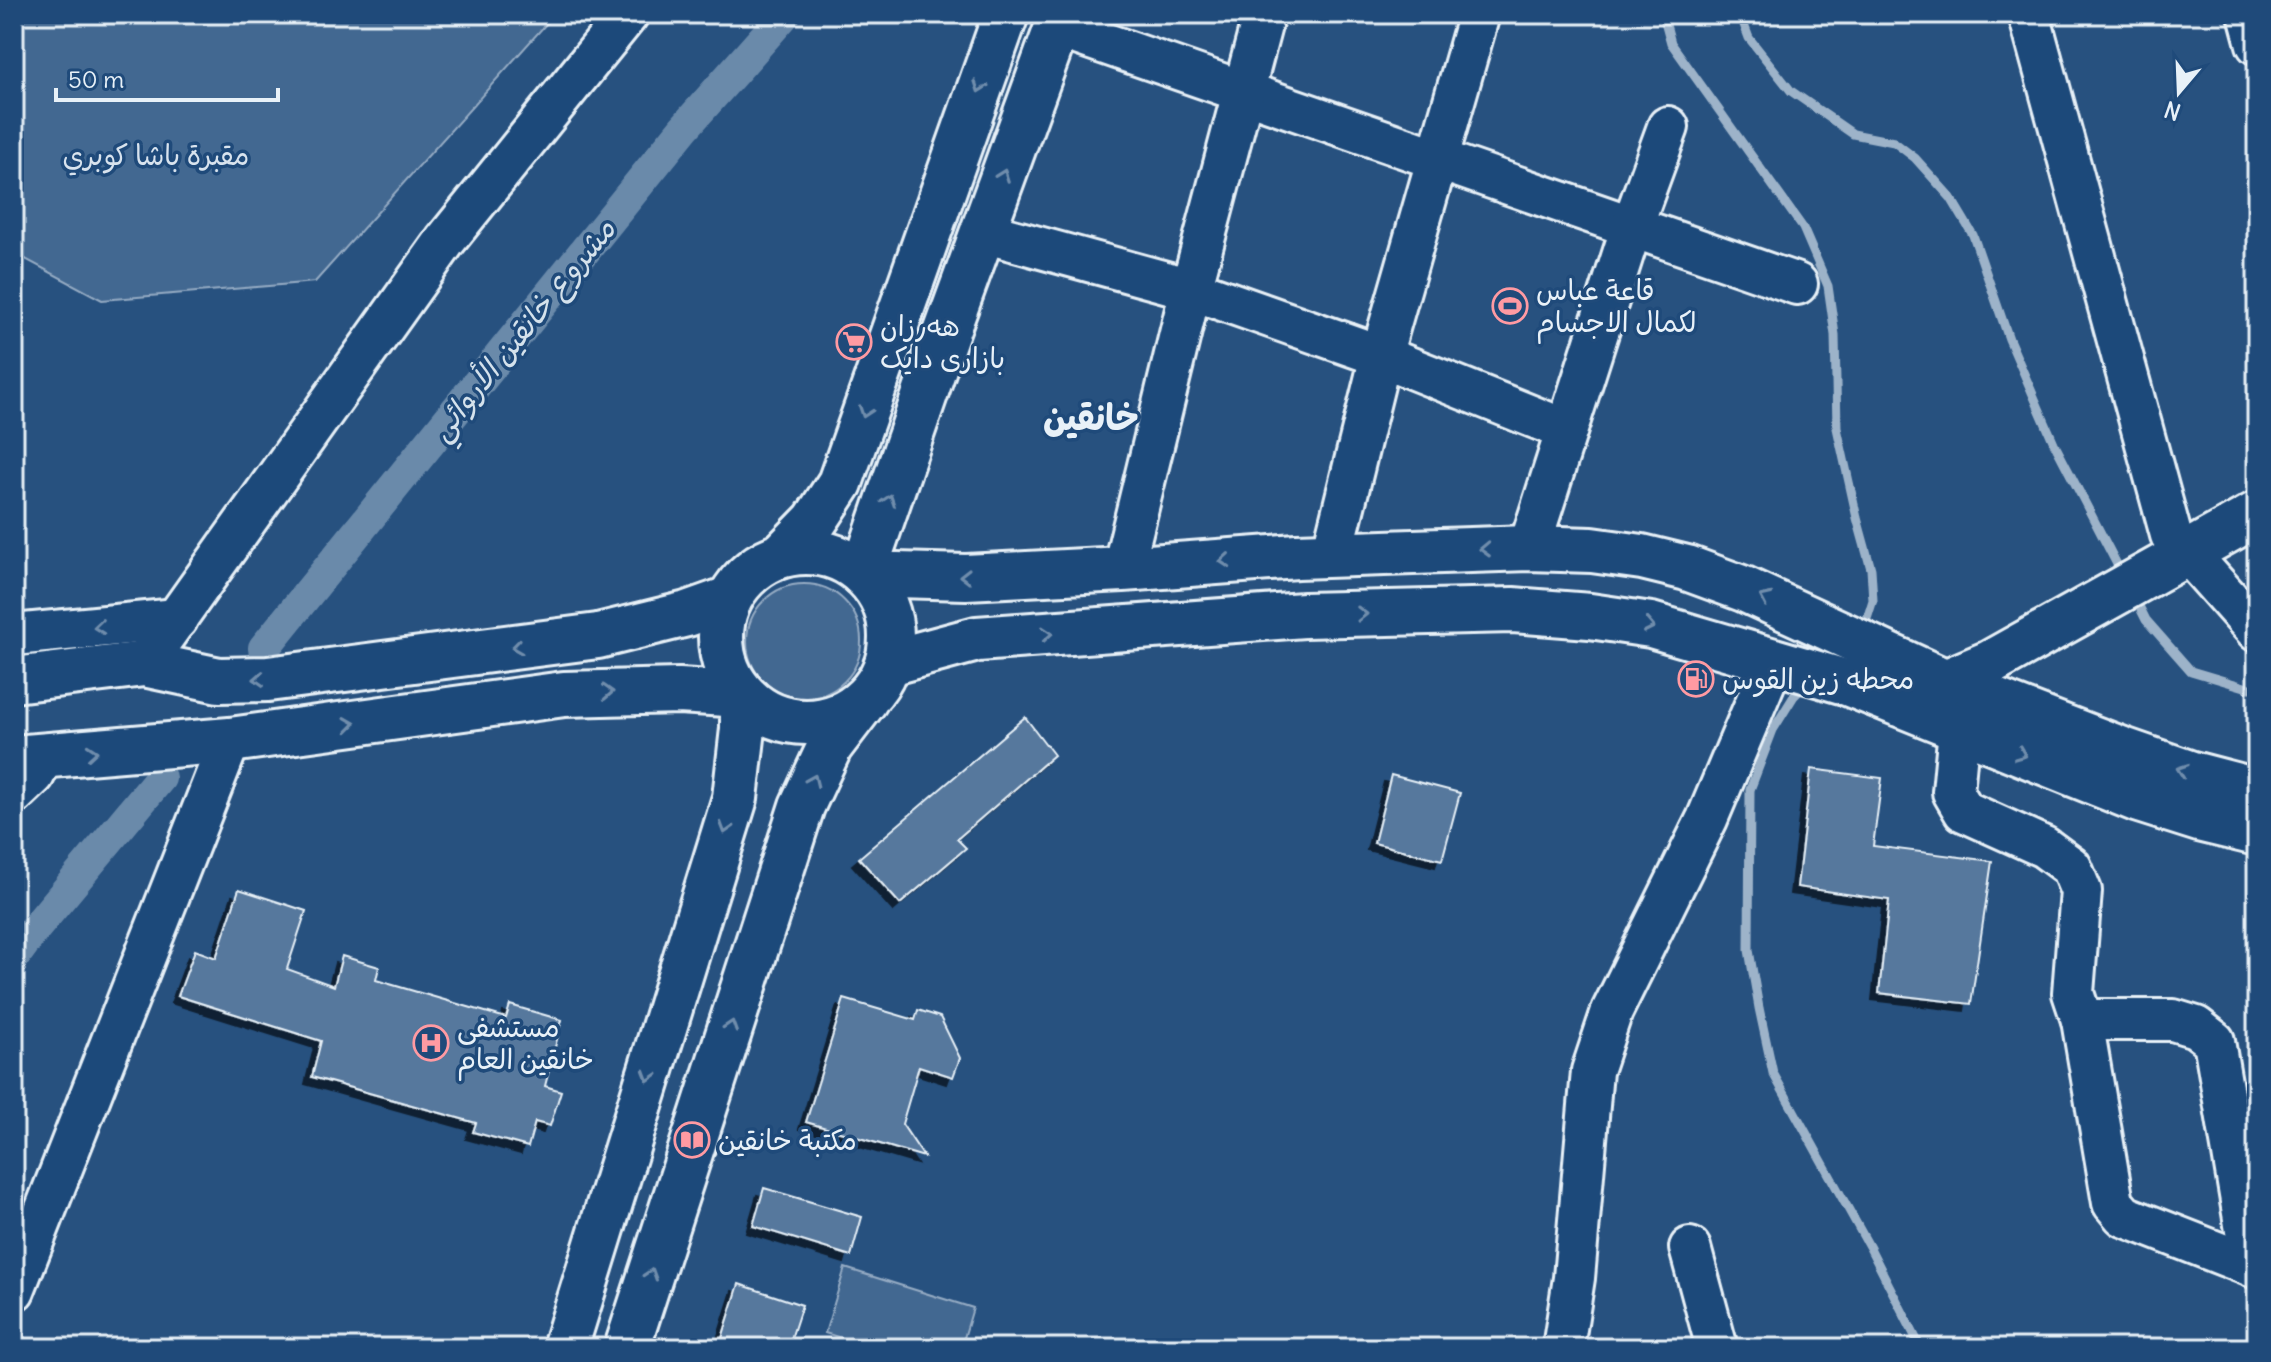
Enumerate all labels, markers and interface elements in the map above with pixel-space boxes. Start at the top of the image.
scale bar [56,52,278,102]
north arrow [2139,52,2219,132]
text: 50 m [68,64,124,94]
one-way arrow [973,80,990,94]
text: N [2161,95,2184,127]
park label: مقبرة باشا كوبري [63,137,249,176]
one-way arrow [993,169,1010,183]
water label: مشروع خانقين الأروائي [421,210,630,453]
place label: قاعة عباس لكمال الاجسام [1536,272,1697,344]
sports icon: قاعة عباس لكمال الاجسام [1491,287,1529,325]
place label: هەرزان بازاری دایک [880,308,1005,376]
supermarket icon: هەرزان بازاری دایک [835,323,873,361]
district label: خانقين [1043,395,1139,440]
one-way arrow [858,404,874,418]
one-way arrow [879,494,895,508]
one-way arrow [1478,541,1491,558]
one-way arrow [1218,552,1231,569]
one-way arrow [958,568,971,585]
one-way arrow [1759,592,1773,608]
one-way arrow [1356,605,1369,622]
one-way arrow [1641,617,1655,634]
one-way arrow [92,618,105,635]
one-way arrow [1041,625,1054,642]
one-way arrow [510,638,524,655]
fuel station icon: محطه زين القوس [1677,660,1715,698]
place label: محطه زين القوس [1722,661,1914,697]
one-way arrow [252,671,265,688]
one-way arrow [602,683,615,700]
one-way arrow [343,716,357,733]
one-way arrow [86,744,99,761]
one-way arrow [2013,744,2027,760]
one-way arrow [2176,764,2190,780]
one-way arrow [803,773,819,788]
one-way arrow [719,820,735,834]
place label: مستشفى خانقين العام [457,1009,594,1081]
one-way arrow [721,1020,737,1034]
hospital icon: مستشفى خانقين العام [412,1024,450,1062]
one-way arrow [642,1069,658,1082]
library icon: مكتبة خانقين [673,1121,711,1159]
place label: مكتبة خانقين [718,1122,857,1158]
one-way arrow [642,1267,658,1281]

